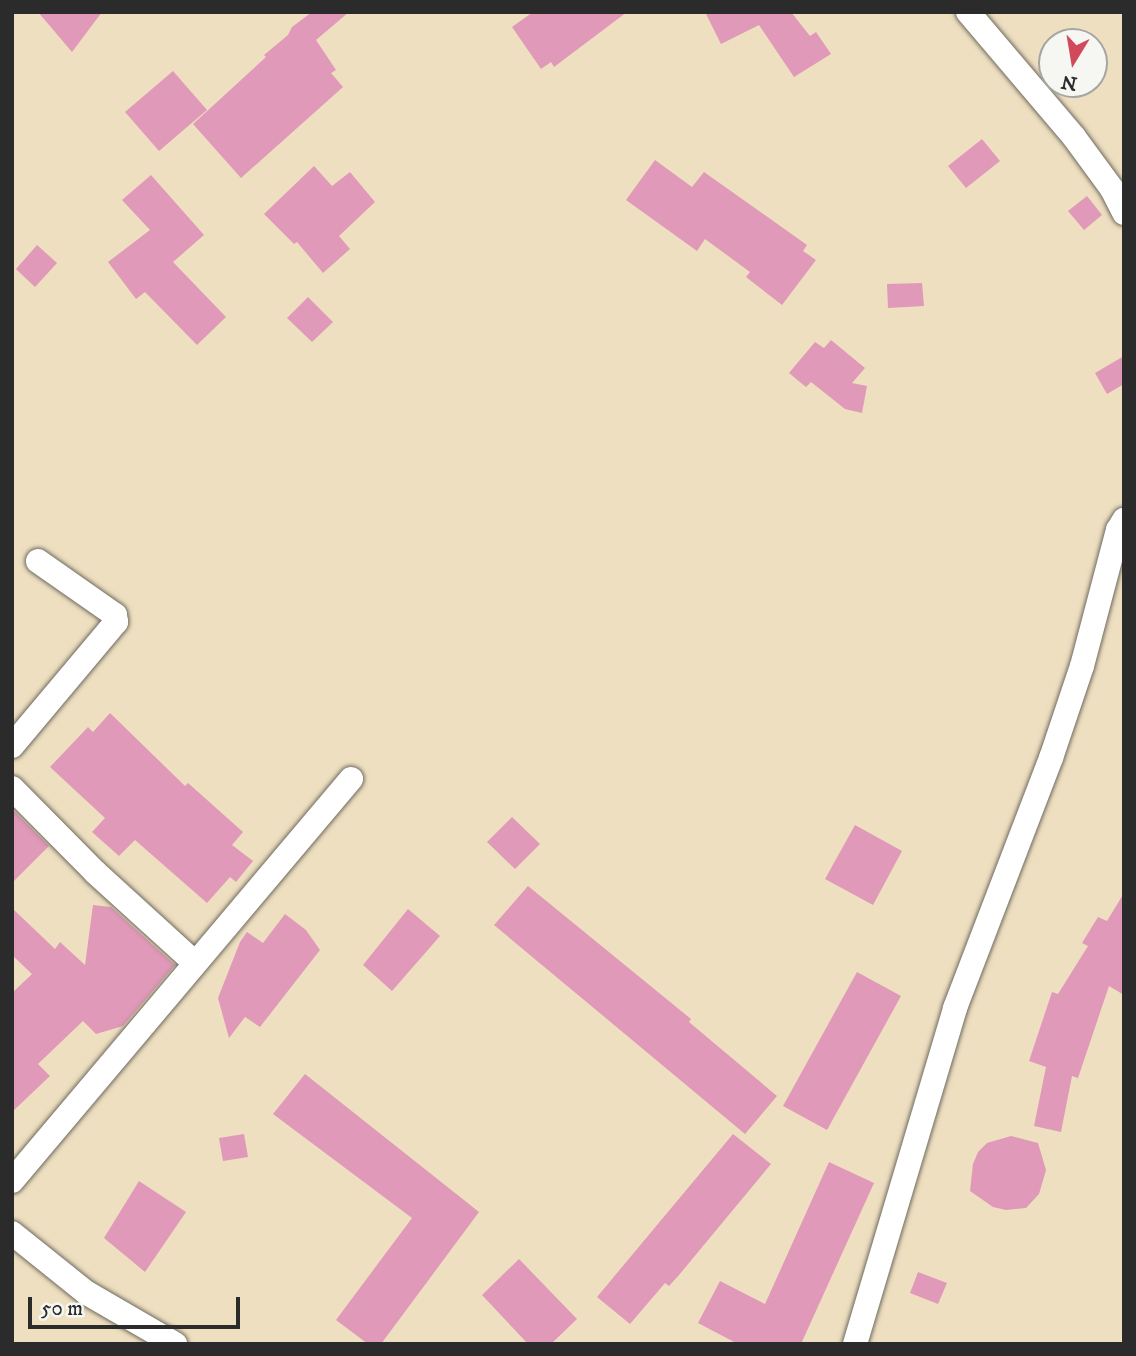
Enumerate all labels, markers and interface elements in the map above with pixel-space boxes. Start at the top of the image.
north arrow [1038,28,1108,98]
text: N [1059,69,1079,95]
scale bar [32,1282,243,1326]
text: 50 m [41,1296,83,1322]

